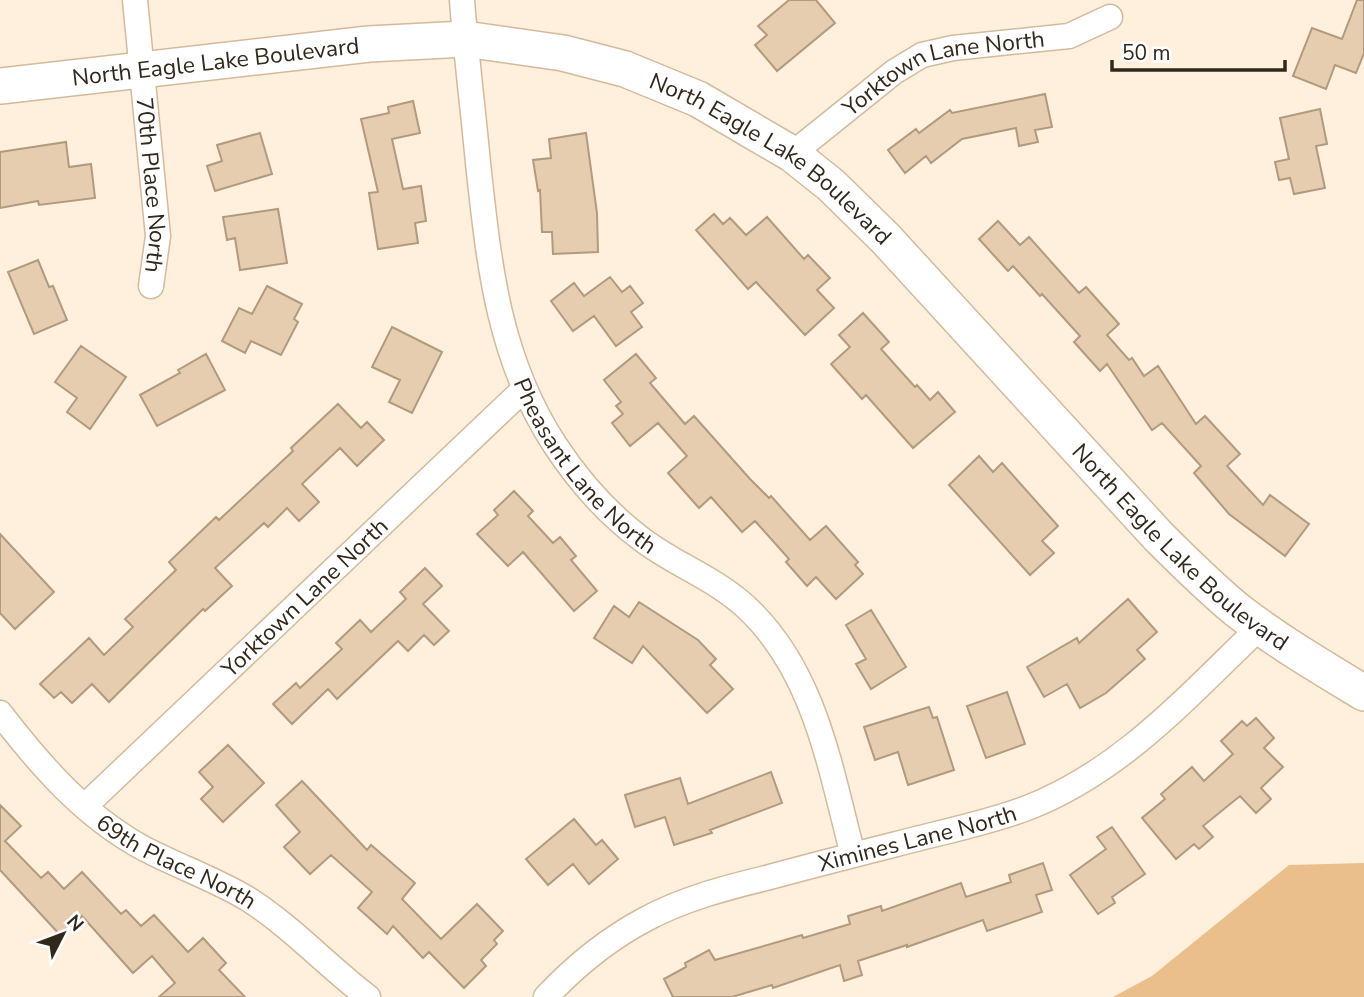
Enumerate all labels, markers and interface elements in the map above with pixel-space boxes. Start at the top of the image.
street label: Yorktown Lane North [835,24,1046,124]
scale bar [1112,28,1285,72]
street label: North Eagle Lake Boulevard [70,30,361,94]
text: 50 m [1122,39,1171,67]
street label: North Eagle Lake Boulevard [645,66,898,252]
street label: 70th Place North [129,96,174,275]
street label: Pheasant Lane North [506,373,663,561]
street label: North Eagle Lake Boulevard [1065,437,1294,658]
street label: Yorktown Lane North [214,511,395,685]
street label: Ximines Lane North [815,798,1021,879]
street label: 69th Place North [90,807,262,916]
north arrow [28,899,98,969]
text: N [60,909,89,937]

